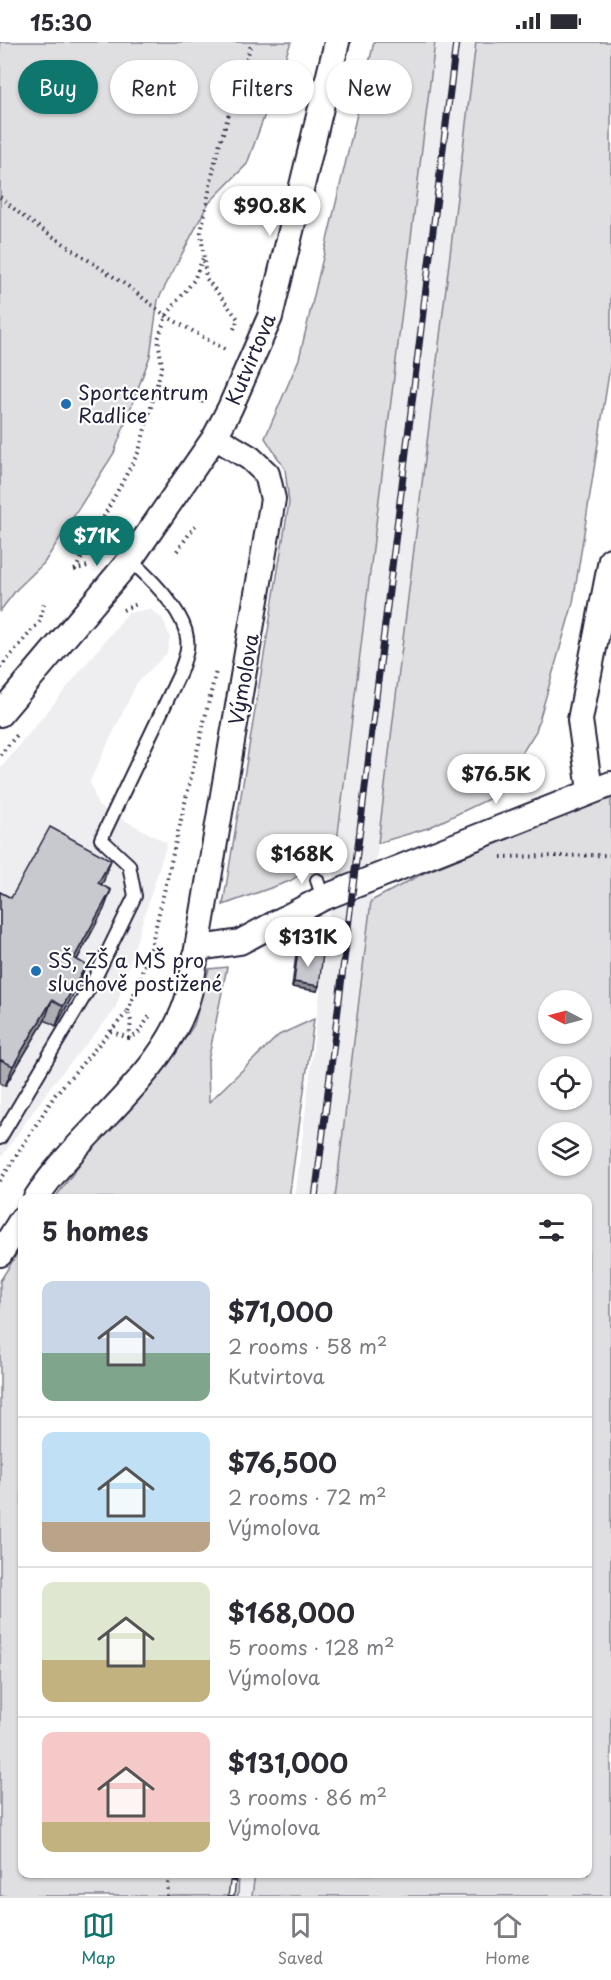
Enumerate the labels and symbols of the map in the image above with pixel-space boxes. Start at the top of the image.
pin: $90.8K [221,186,319,237]
street label: Kutvirtova [217,308,283,409]
place label: Sportcentrum Radlice [78,377,209,430]
marker: Sportcentrum Radlice [59,397,73,411]
pin: $71K [61,516,133,567]
street label: Výmolova [220,630,266,727]
pin: $76.5K [447,754,545,805]
pin: $168K [260,834,344,885]
pin: $131K [266,917,350,968]
place label: SŠ, ZŠ a MŠ pro sluchově postižené [48,945,223,998]
marker: SŠ, ZŠ a MŠ pro sluchově postižené [29,964,43,978]
north arrow [538,990,592,1044]

